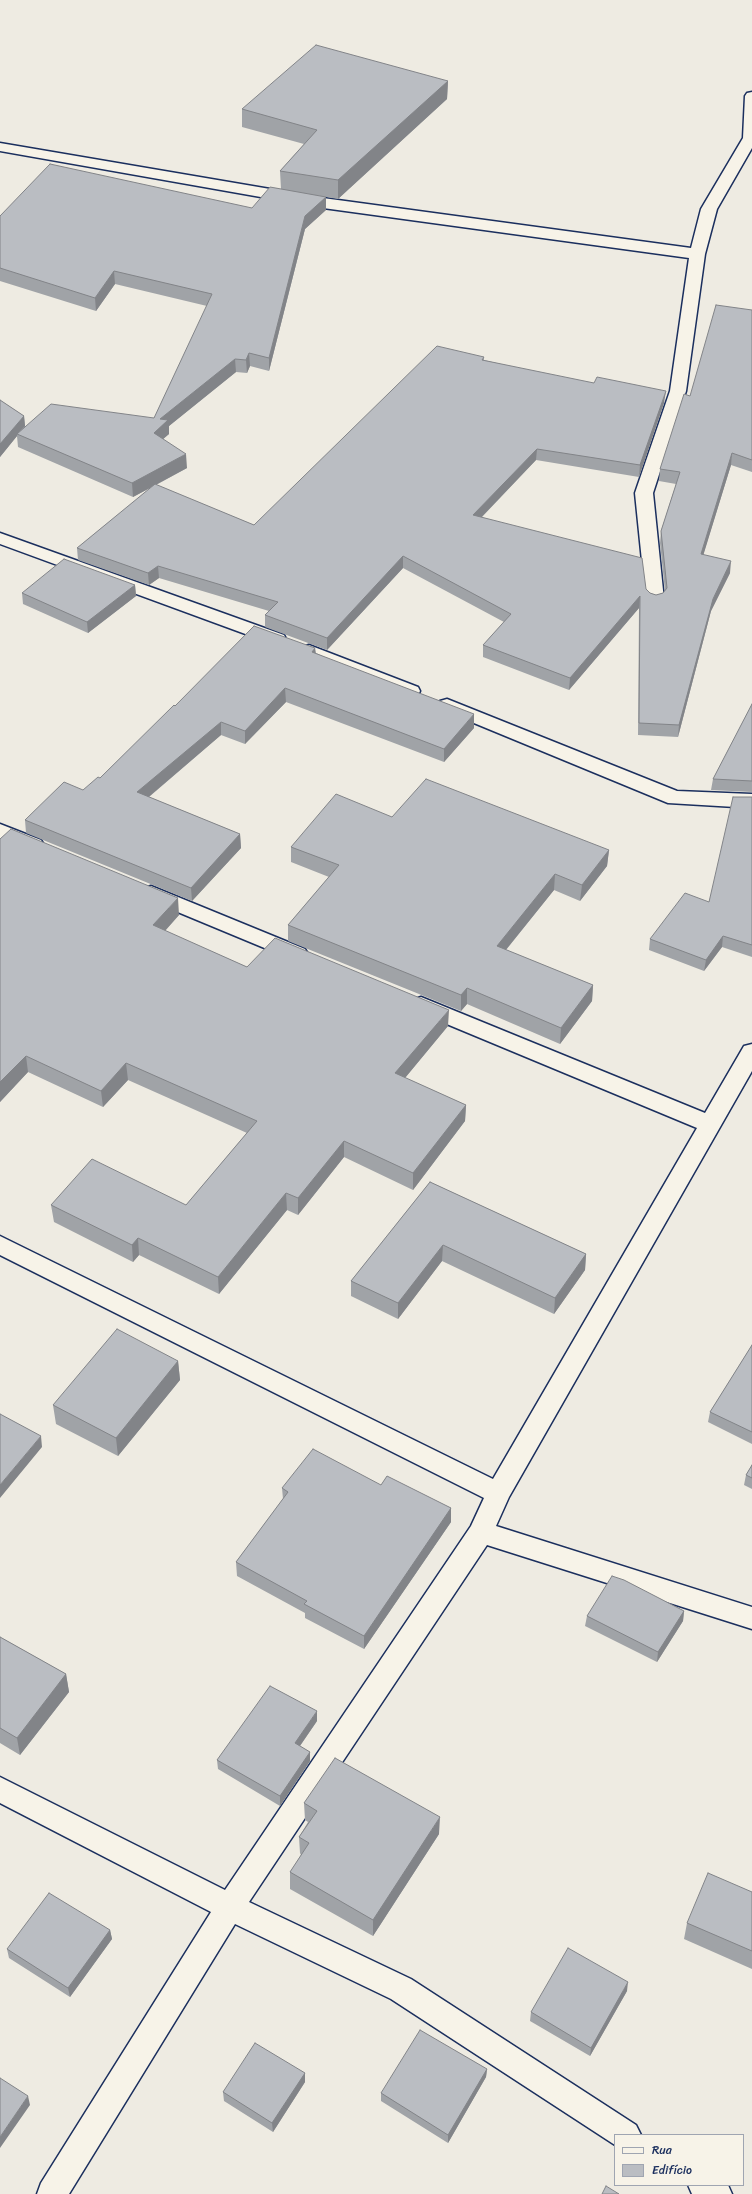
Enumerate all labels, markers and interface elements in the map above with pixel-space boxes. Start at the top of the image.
legend [614,2134,744,2186]
text: Rua [652,2139,672,2161]
text: Edifício [652,2159,692,2181]

